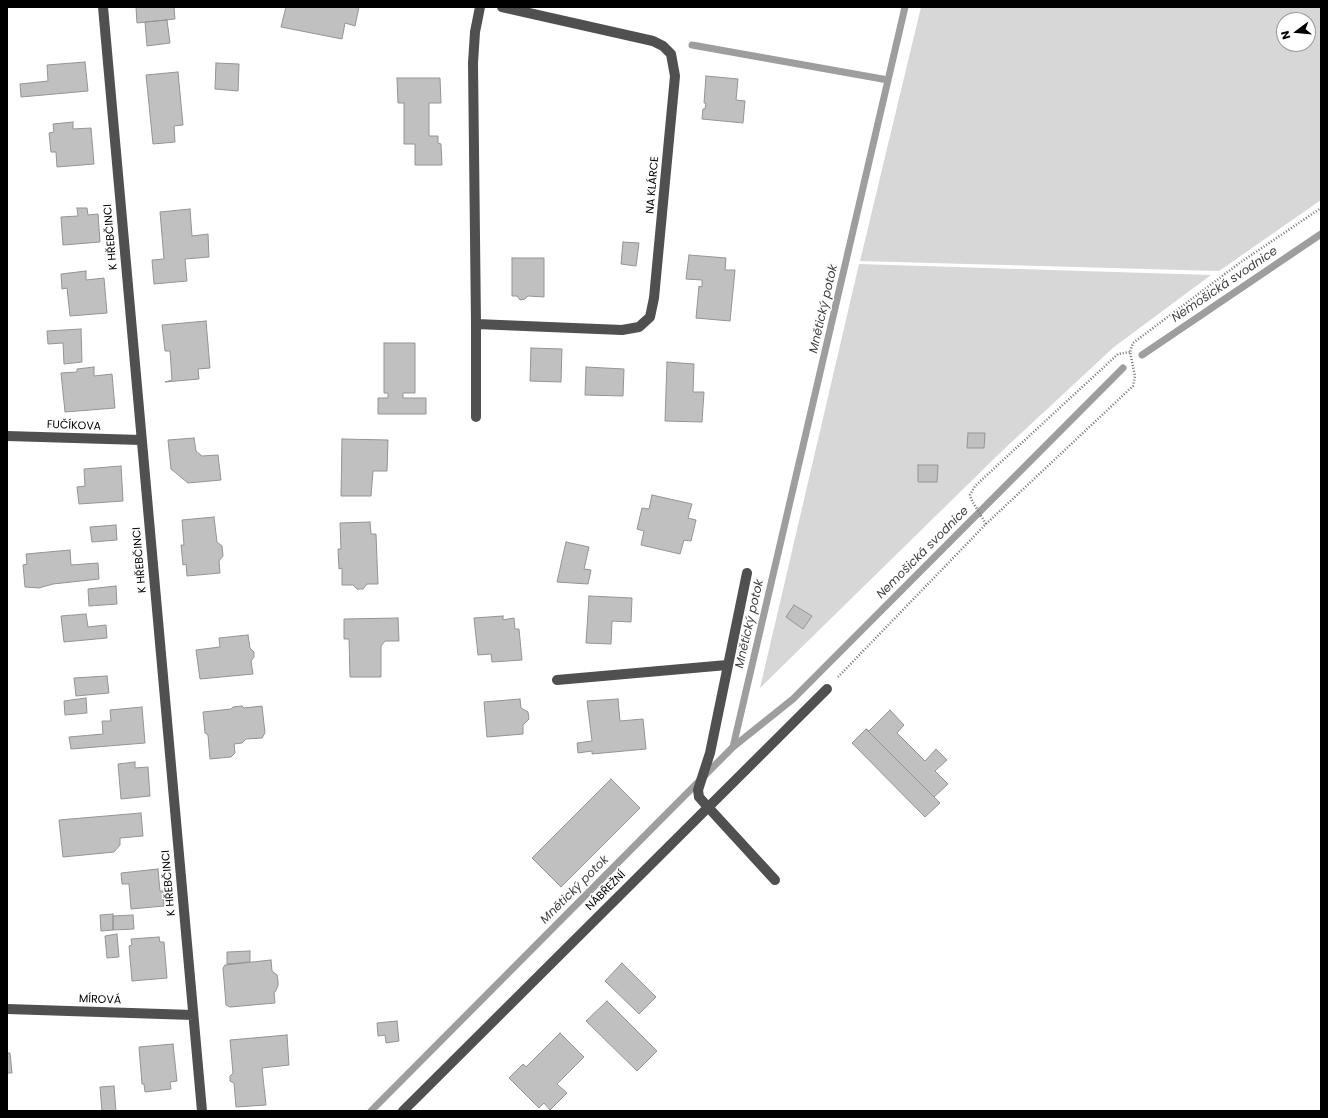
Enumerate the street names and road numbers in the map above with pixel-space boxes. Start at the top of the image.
street label: NA KLÁRCE [644,156,662,214]
street label: K HŘEBČINCI [102,203,120,271]
street label: FUČÍKOVA [47,418,101,434]
street label: K HŘEBČINCI [131,526,149,594]
street label: K HŘEBČINCI [160,849,178,917]
street label: NÁBŘEŽNÍ [583,868,629,914]
street label: MÍROVÁ [79,993,121,1007]

